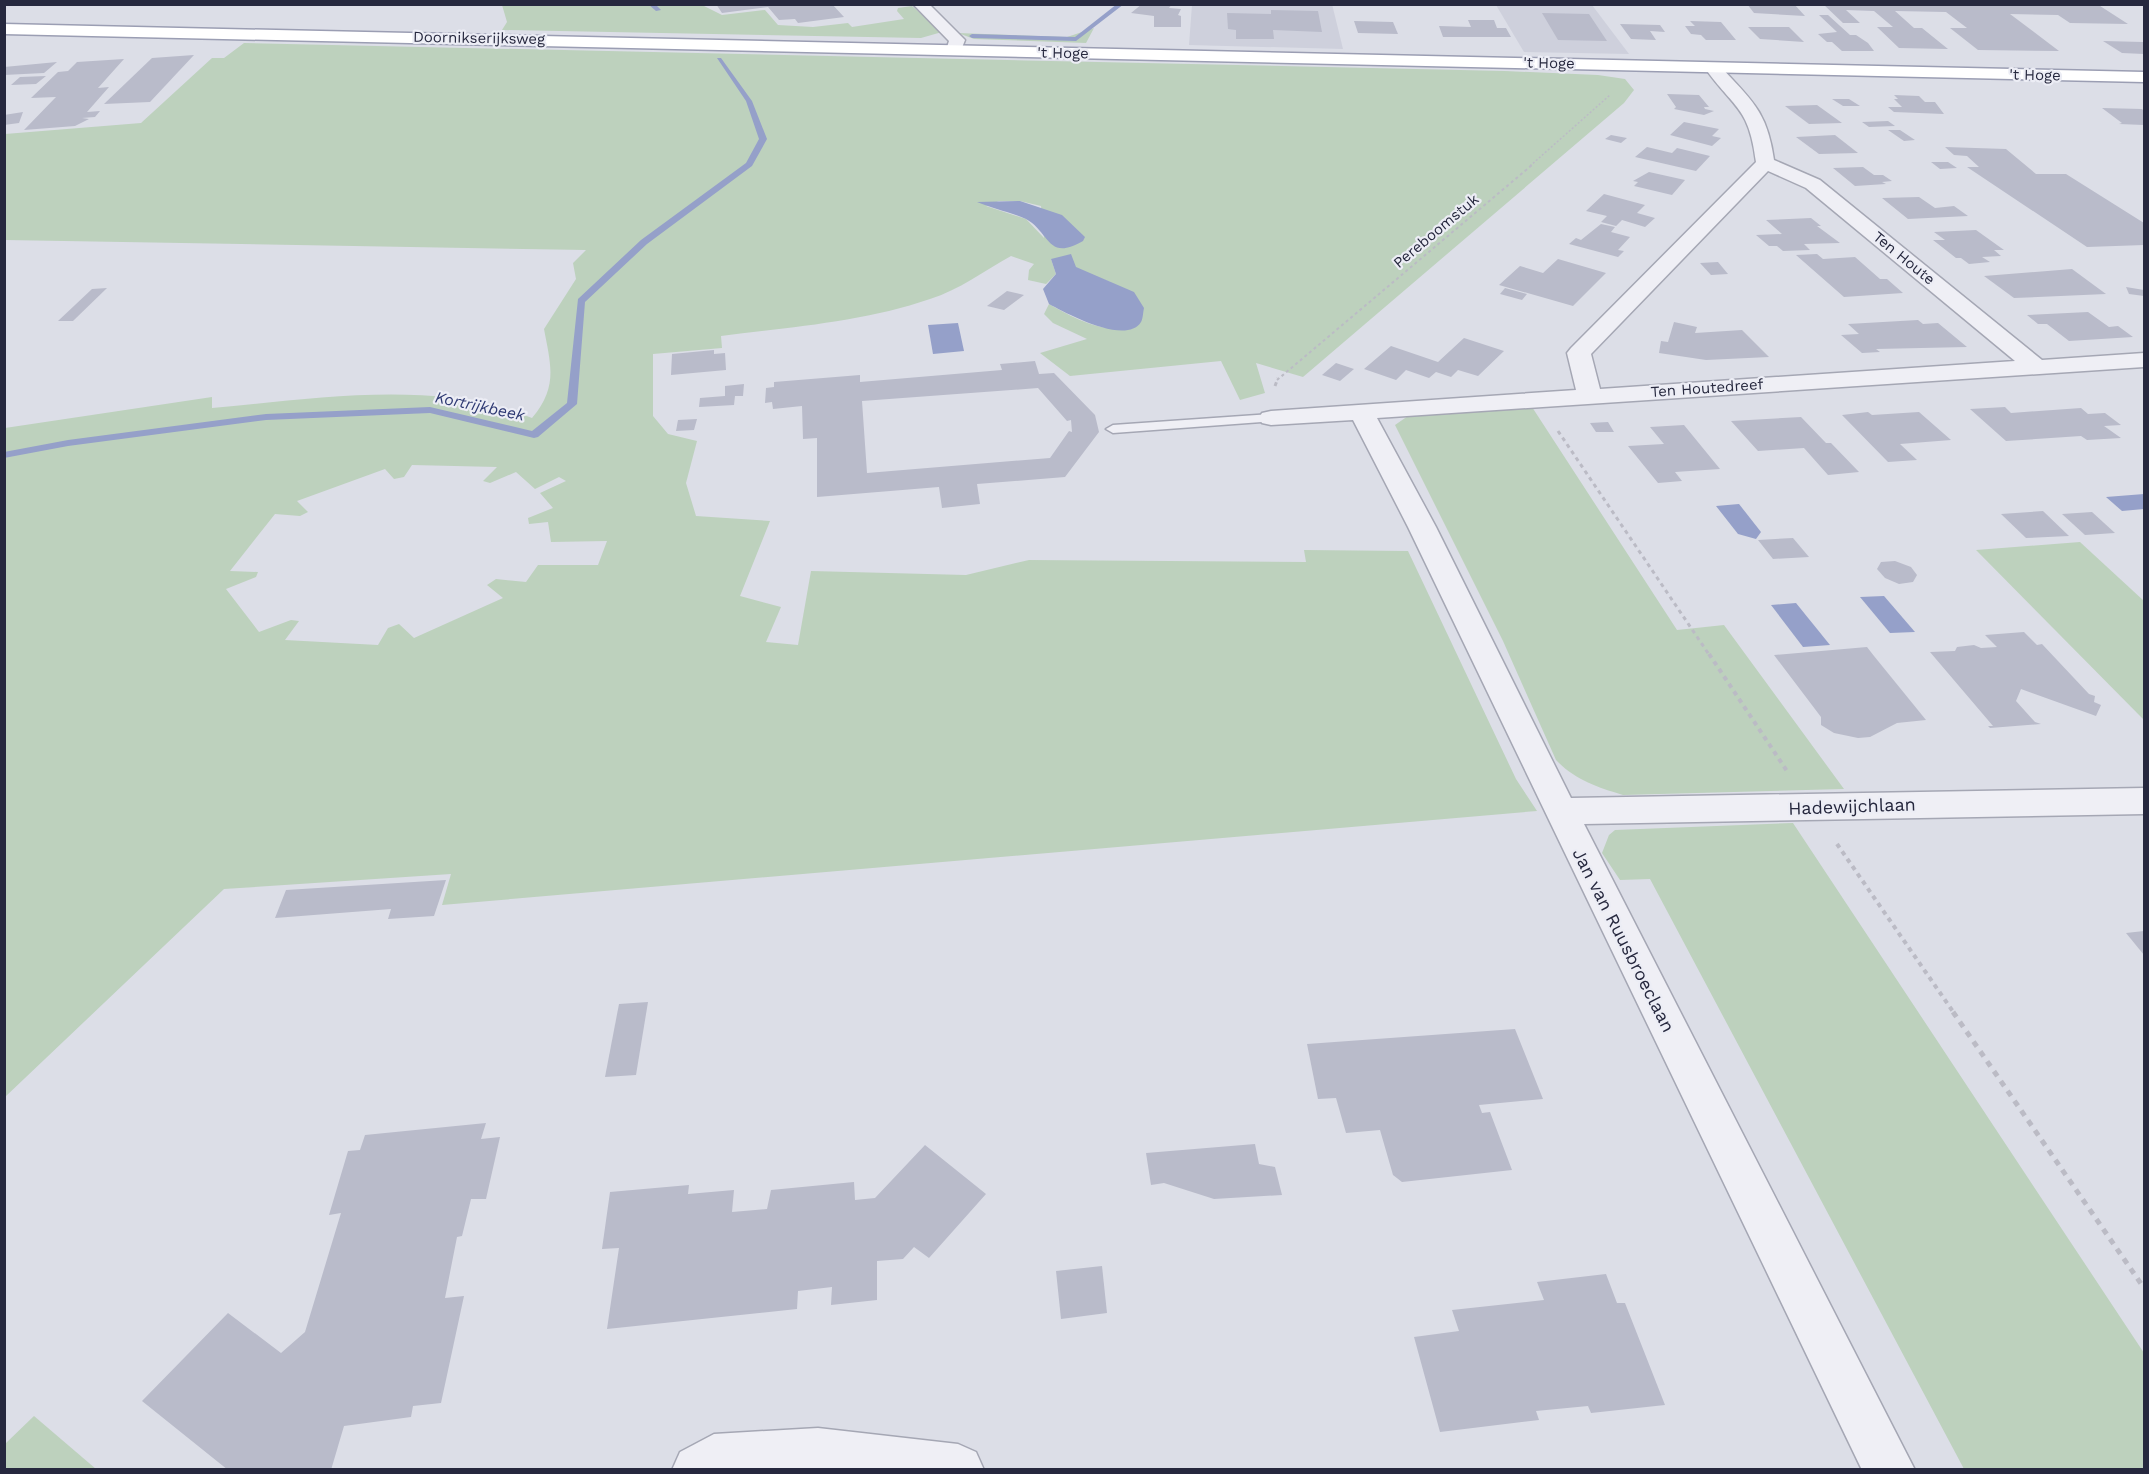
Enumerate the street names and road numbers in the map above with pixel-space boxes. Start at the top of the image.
street label: Doornikserijksweg [413,28,545,48]
street label: 't Hoge [1037,44,1089,62]
street label: 't Hoge [1523,54,1575,72]
street label: 't Hoge [2009,66,2061,84]
street label: Pereboomstuk [1390,190,1483,272]
street label: Ten Houte [1869,228,1939,288]
street label: Ten Houtedreef [1650,375,1764,401]
street label: Hadewijchlaan [1788,793,1916,819]
street label: Jan van Ruusbroeclaan [1568,845,1680,1035]

